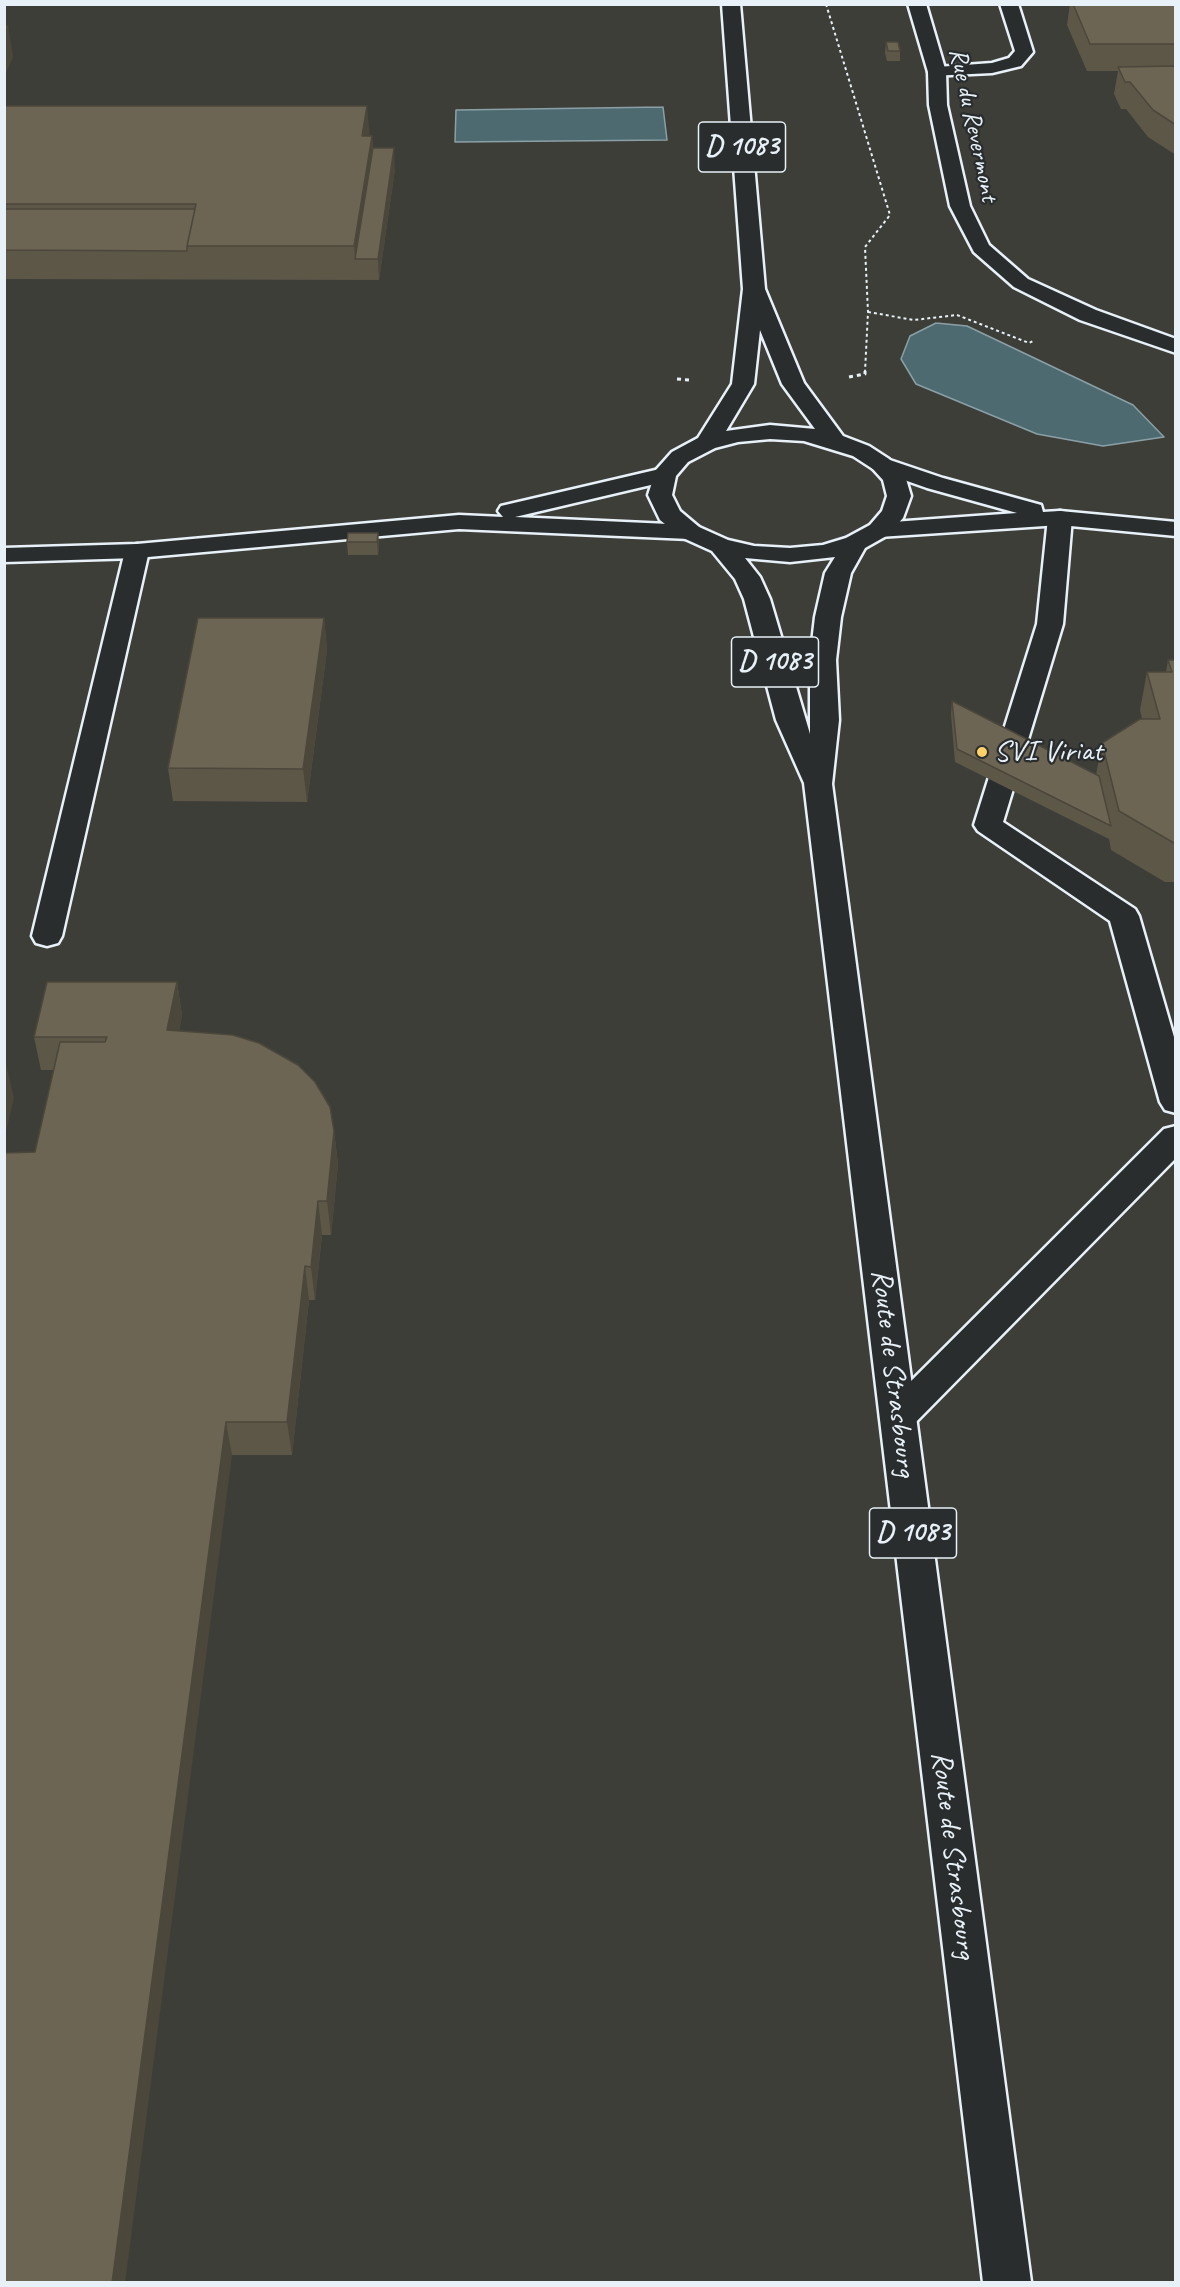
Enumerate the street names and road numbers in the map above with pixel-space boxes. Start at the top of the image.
street label: Rue du Revermont [942,45,1004,205]
road number: D 1083 [698,122,786,172]
road number: D 1083 [732,637,818,687]
street label: Route de Strasbourg [862,1267,924,1479]
road number: D 1083 [870,1508,956,1558]
street label: Route de Strasbourg [922,1749,984,1961]

